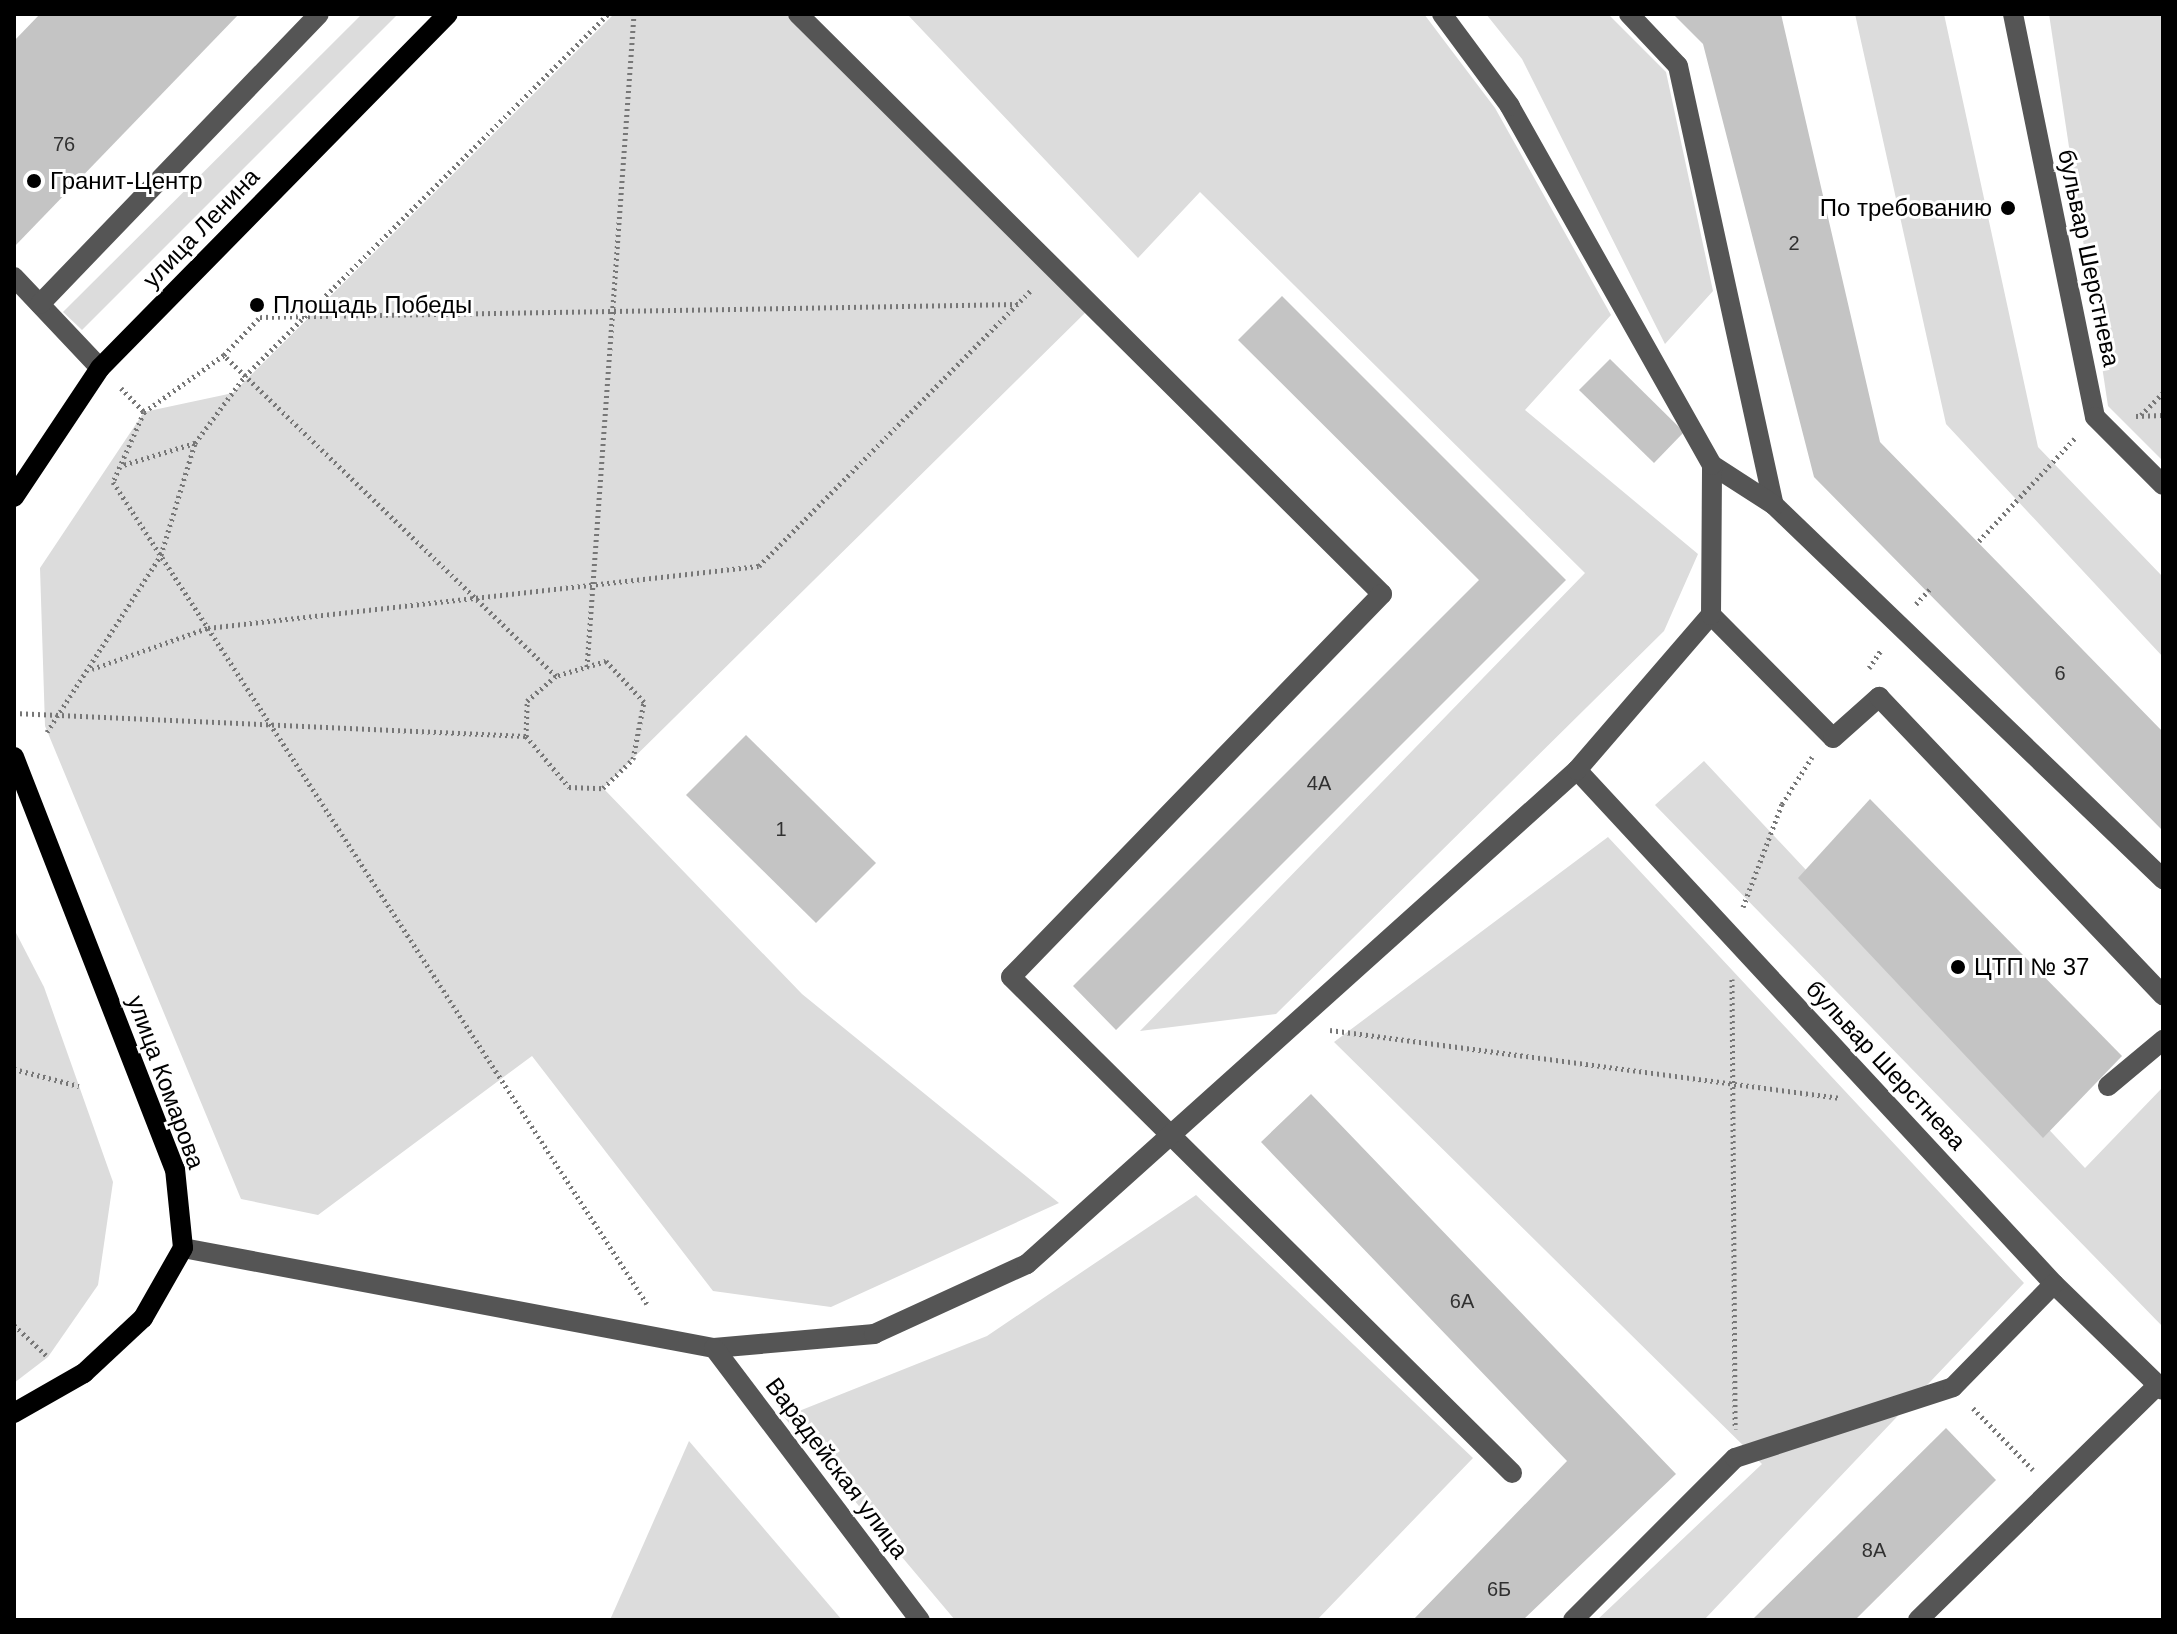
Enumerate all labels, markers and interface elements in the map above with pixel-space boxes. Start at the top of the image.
house number: 76 [53,132,75,156]
street label: бульвар Шерстнева [2052,147,2126,369]
street label: улица Ленина [137,162,265,294]
place label: Гранит-Центр [50,167,203,195]
marker: Гранит-Центр [25,172,43,190]
place label: По требованию [1820,194,1992,222]
marker: По требованию [1999,199,2017,217]
house number: 2 [1788,231,1800,255]
place label: Площадь Победы [273,291,472,319]
marker: Площадь Победы [248,296,266,314]
house number: 6 [2054,661,2066,685]
house number: 4А [1307,771,1331,795]
house number: 1 [775,817,787,841]
place label: ЦТП № 37 [1974,953,2089,981]
marker: ЦТП № 37 [1949,958,1967,976]
street label: бульвар Шерстнева [1800,974,1972,1156]
street label: улица Комарова [121,991,211,1173]
house number: 6А [1450,1289,1474,1313]
street label: Варадейская улица [760,1372,914,1564]
house number: 8А [1862,1538,1886,1562]
house number: 6Б [1487,1577,1511,1601]

